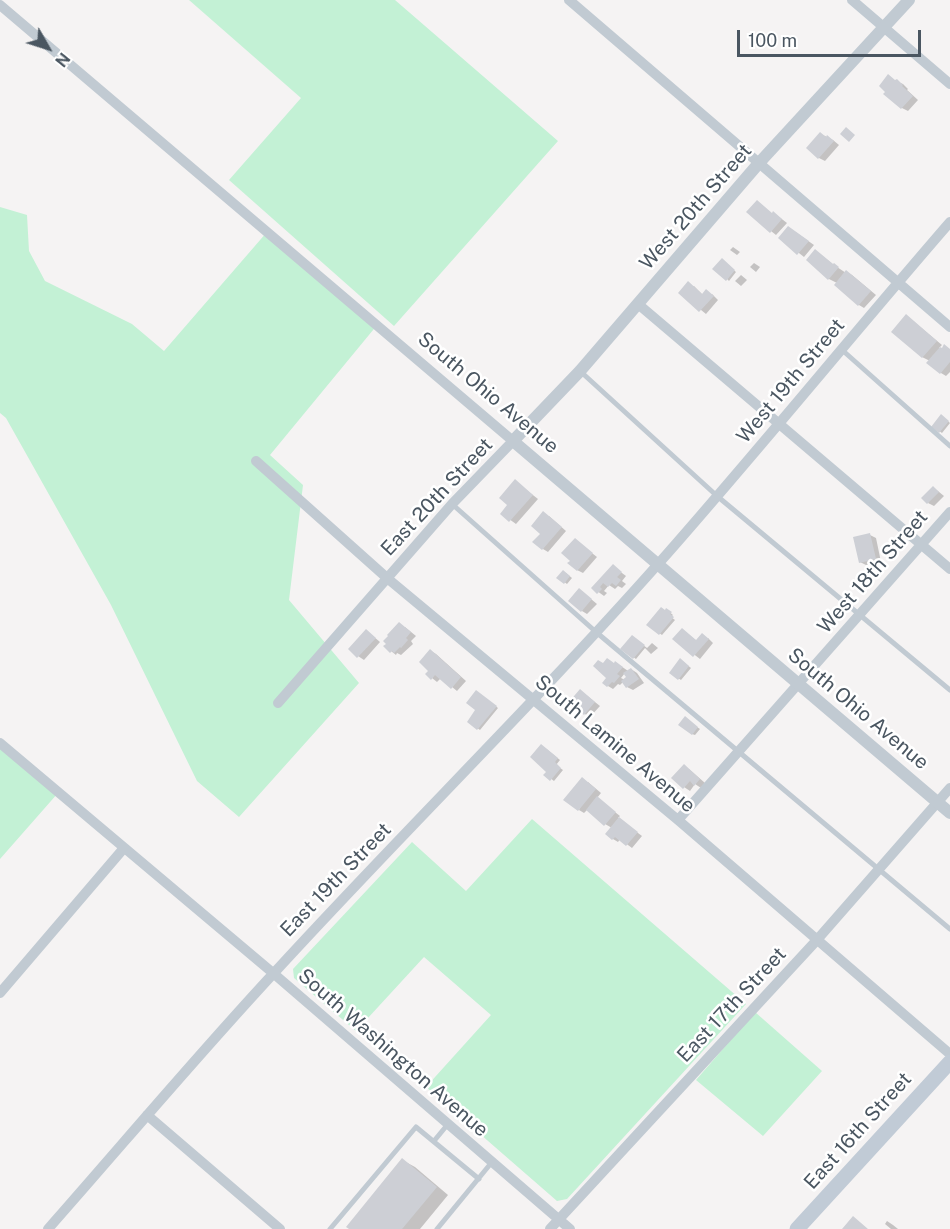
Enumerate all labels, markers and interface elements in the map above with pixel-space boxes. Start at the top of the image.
north arrow [18,18,78,78]
scale bar [740,18,924,56]
text: 100 m [748,30,797,51]
text: N [51,49,74,70]
street label: West 20th Street [635,139,757,275]
street label: West 19th Street [732,314,850,448]
street label: South Ohio Avenue [413,327,563,459]
street label: East 20th Street [376,433,498,561]
street label: West 18th Street [813,505,933,639]
street label: South Ohio Avenue [783,643,933,775]
street label: South Lamine Avenue [530,670,700,818]
street label: East 19th Street [276,818,396,942]
street label: East 17th Street [673,943,791,1067]
street label: South Washington Avenue [293,964,493,1142]
street label: East 16th Street [799,1068,917,1194]

